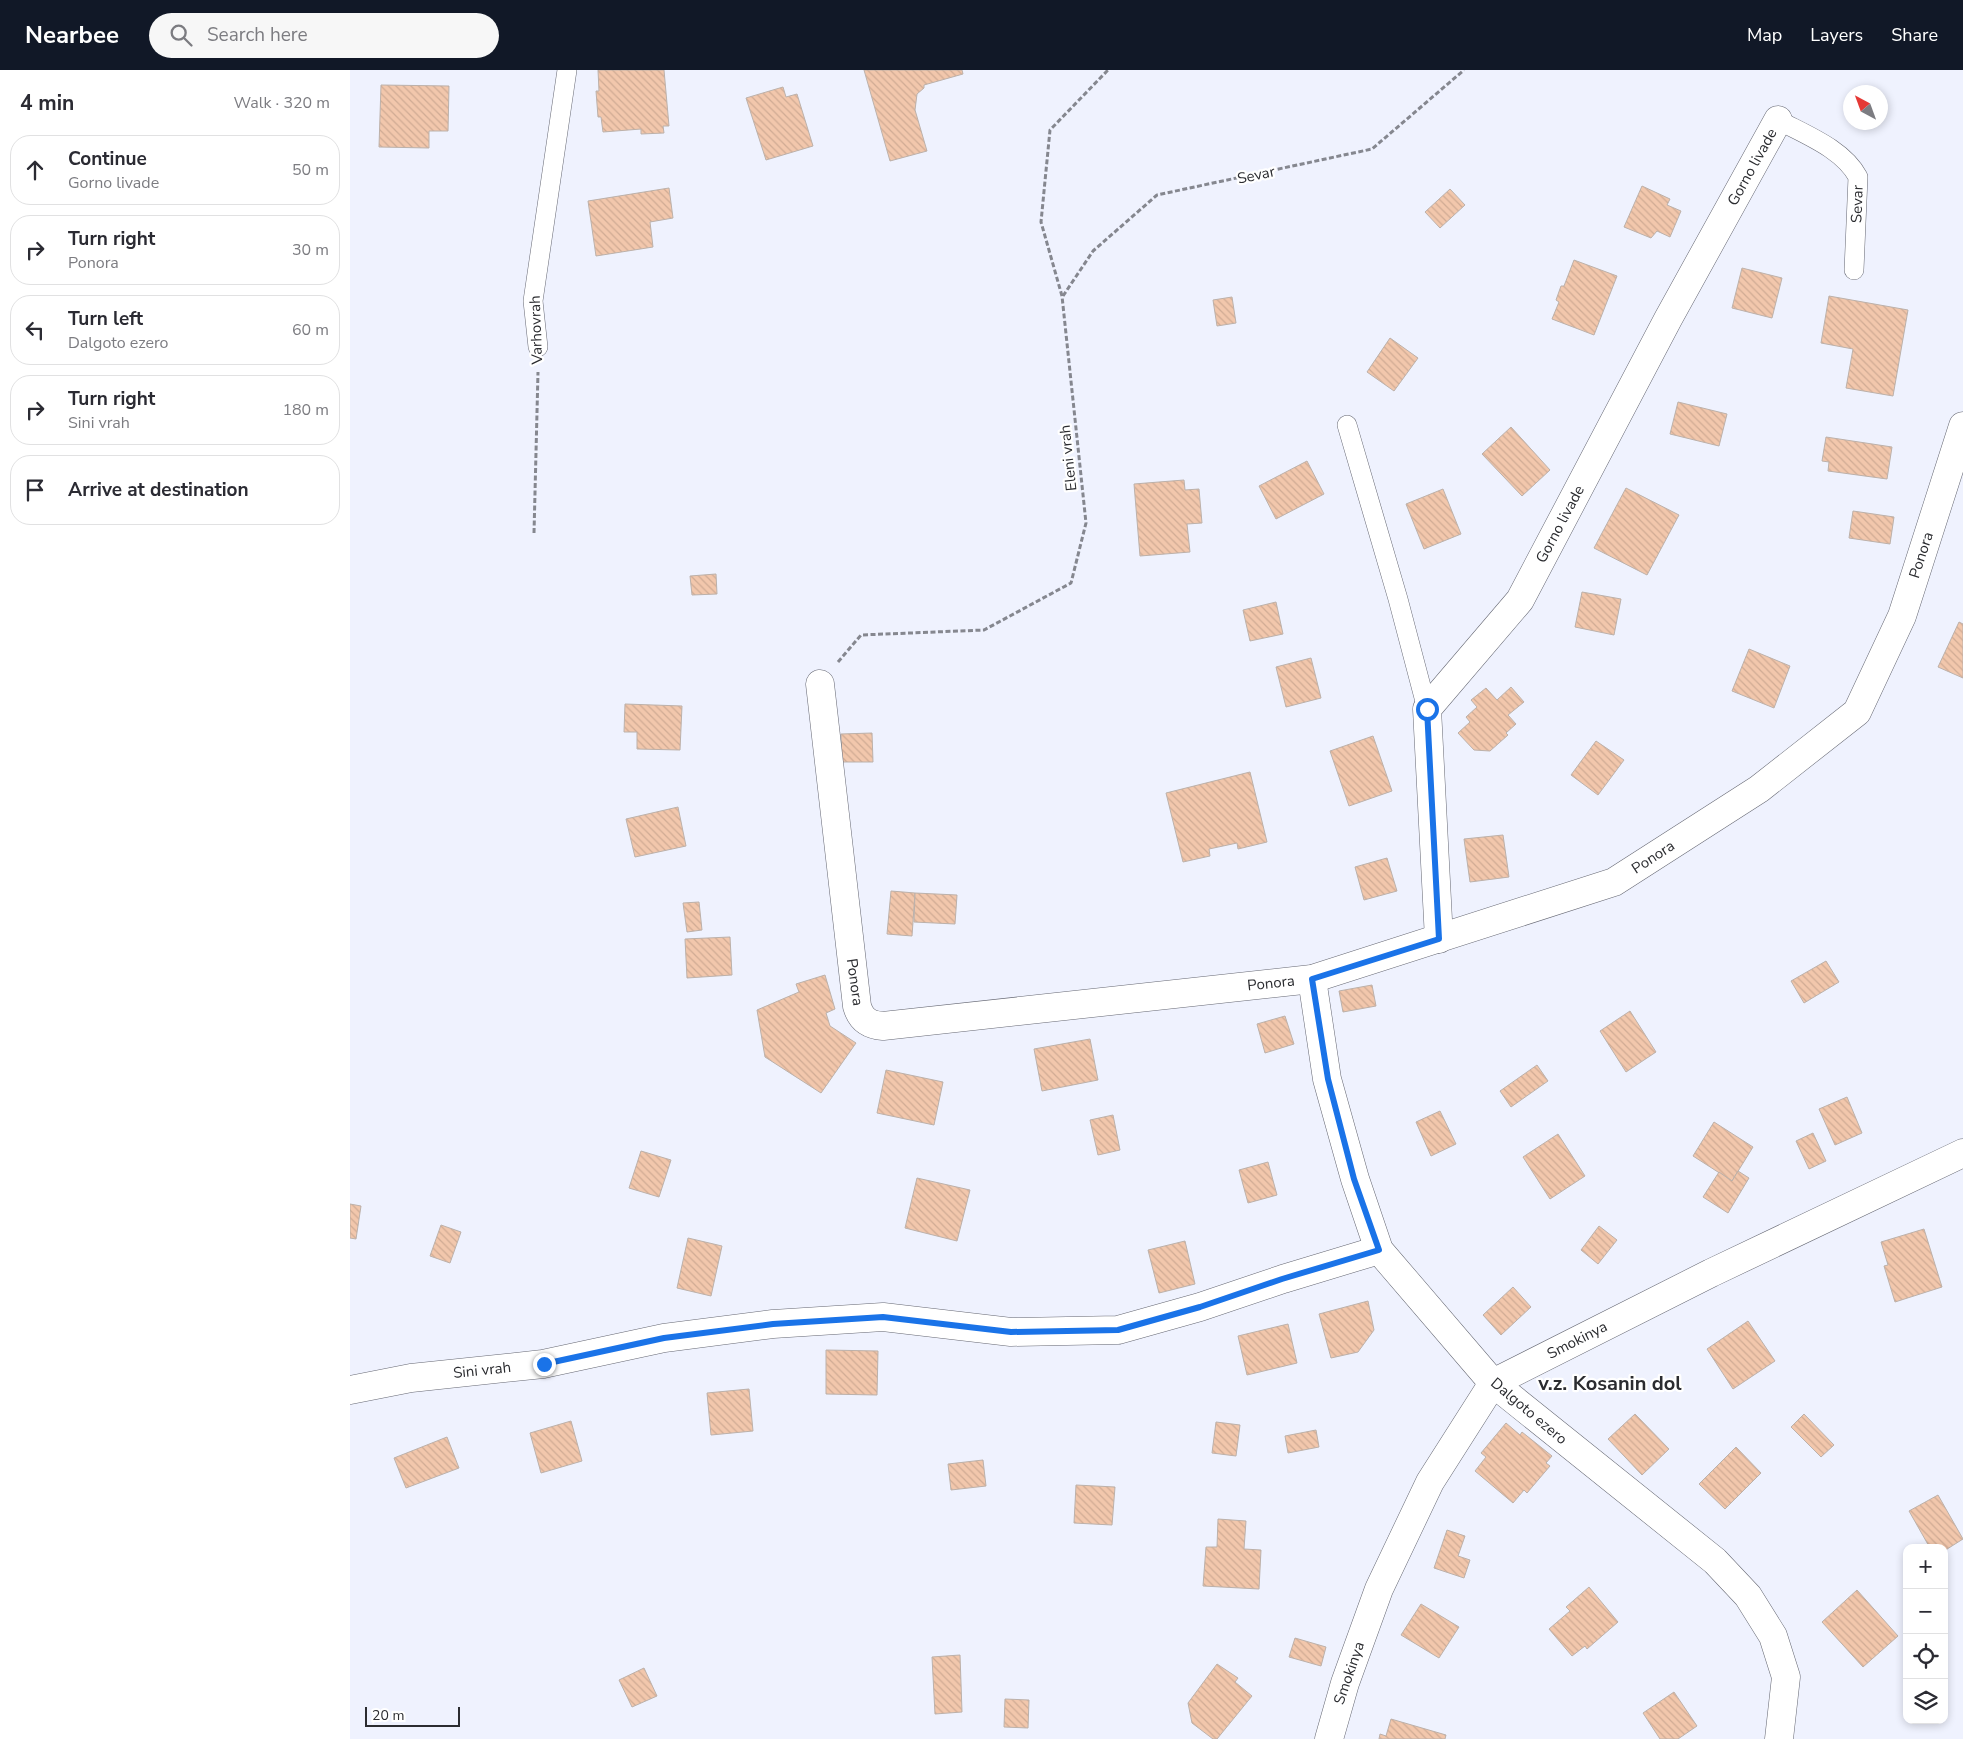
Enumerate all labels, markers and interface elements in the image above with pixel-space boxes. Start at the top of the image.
search box [149,13,499,58]
text: Nearbee [25,19,119,51]
icon: search [167,21,195,49]
text: Search here [207,22,308,48]
text: Map [1747,23,1782,47]
text: Layers [1810,23,1863,47]
text: Share [1891,23,1938,47]
north arrow [1843,85,1888,130]
text: 4 min [20,89,74,117]
text: Walk · 320 m [234,92,330,114]
street label: Gorno livade [1723,125,1781,209]
text: Continue [68,146,147,172]
icon: ahead [21,156,49,184]
text: 50 m [292,159,329,181]
street label: Sevar [1235,161,1277,189]
text: Gorno livade [68,172,159,194]
street label: Sevar [1846,184,1868,223]
text: Turn right [68,226,155,252]
icon: right [21,236,49,264]
text: 30 m [292,239,329,261]
text: Ponora [68,252,119,274]
street label: Varhovrah [525,295,547,366]
text: Turn left [68,306,143,332]
icon: left [21,316,49,344]
text: 60 m [292,319,329,341]
text: Dalgoto ezero [68,332,169,354]
text: Turn right [68,386,155,412]
icon: right [21,396,49,424]
text: 180 m [282,399,329,421]
text: Sini vrah [68,412,130,434]
street label: Eleni vrah [1055,424,1081,492]
icon: arrive [21,476,49,504]
text: Arrive at destination [68,477,249,503]
street label: Gorno livade [1531,482,1589,566]
street label: Ponora [1904,529,1938,581]
route start [1416,698,1439,721]
street label: Ponora [1628,836,1678,878]
street label: Ponora [842,957,868,1007]
street label: Ponora [1246,971,1296,995]
street label: Smokinya [1543,1316,1611,1364]
route end [533,1353,556,1376]
street label: Sini vrah [452,1357,512,1383]
district label: v.z. Kosanin dol [1537,1370,1682,1397]
street label: Dalgoto ezero [1486,1373,1572,1449]
map controls [1903,1544,1948,1724]
button: + [1903,1544,1948,1589]
button: − [1903,1589,1948,1634]
button: locate [1903,1634,1948,1679]
street label: Smokinya [1329,1639,1369,1707]
button: layers [1903,1679,1948,1724]
scale bar [365,1704,460,1727]
text: 20 m [372,1706,404,1725]

